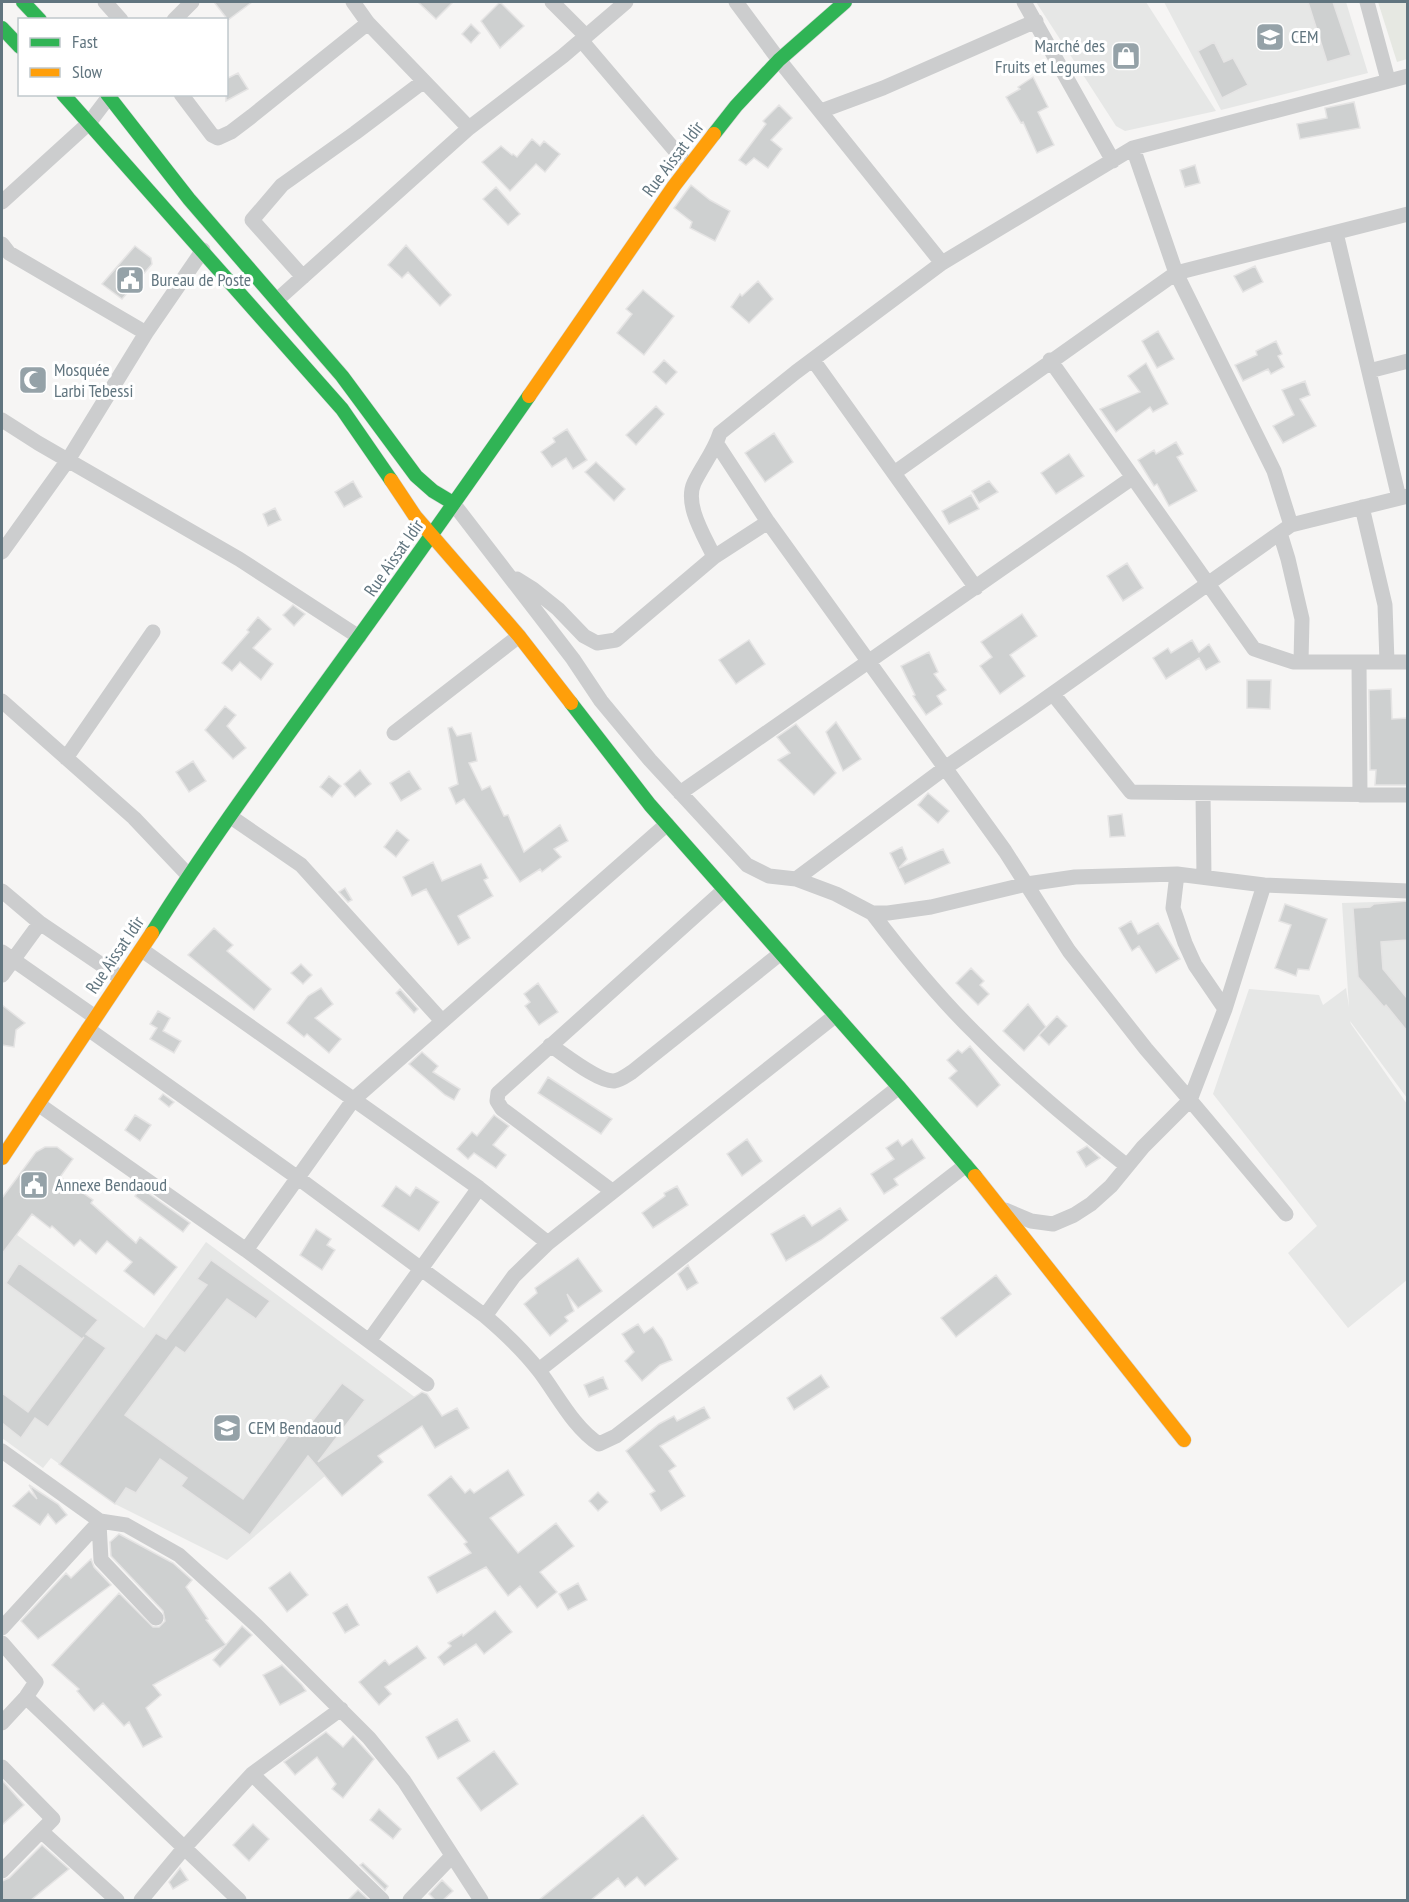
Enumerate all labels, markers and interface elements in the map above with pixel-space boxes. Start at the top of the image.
legend [18,18,228,96]
school or university icon: CEM [1254,21,1286,53]
place label: CEM [1291,25,1318,48]
text: Fast [72,30,98,53]
place label: Marché des Fruits et Legumes [995,34,1105,78]
shop icon: Marché des Fruits et Legumes [1110,40,1142,72]
text: Slow [72,60,103,83]
street label: Rue Aissat Idir [637,116,708,201]
public building icon: Bureau de Poste [114,264,146,296]
place label: Bureau de Poste [151,268,251,291]
place label: Mosquée Larbi Tebessi [54,358,133,402]
mosque icon: Mosquée Larbi Tebessi [17,364,49,396]
street label: Rue Aissat Idir [359,515,428,601]
street label: Rue Aissat Idir [80,912,149,998]
public building icon: Annexe Bendaoud [18,1169,50,1201]
place label: Annexe Bendaoud [55,1173,167,1196]
school or university icon: CEM Bendaoud [211,1412,243,1444]
place label: CEM Bendaoud [248,1416,341,1439]

